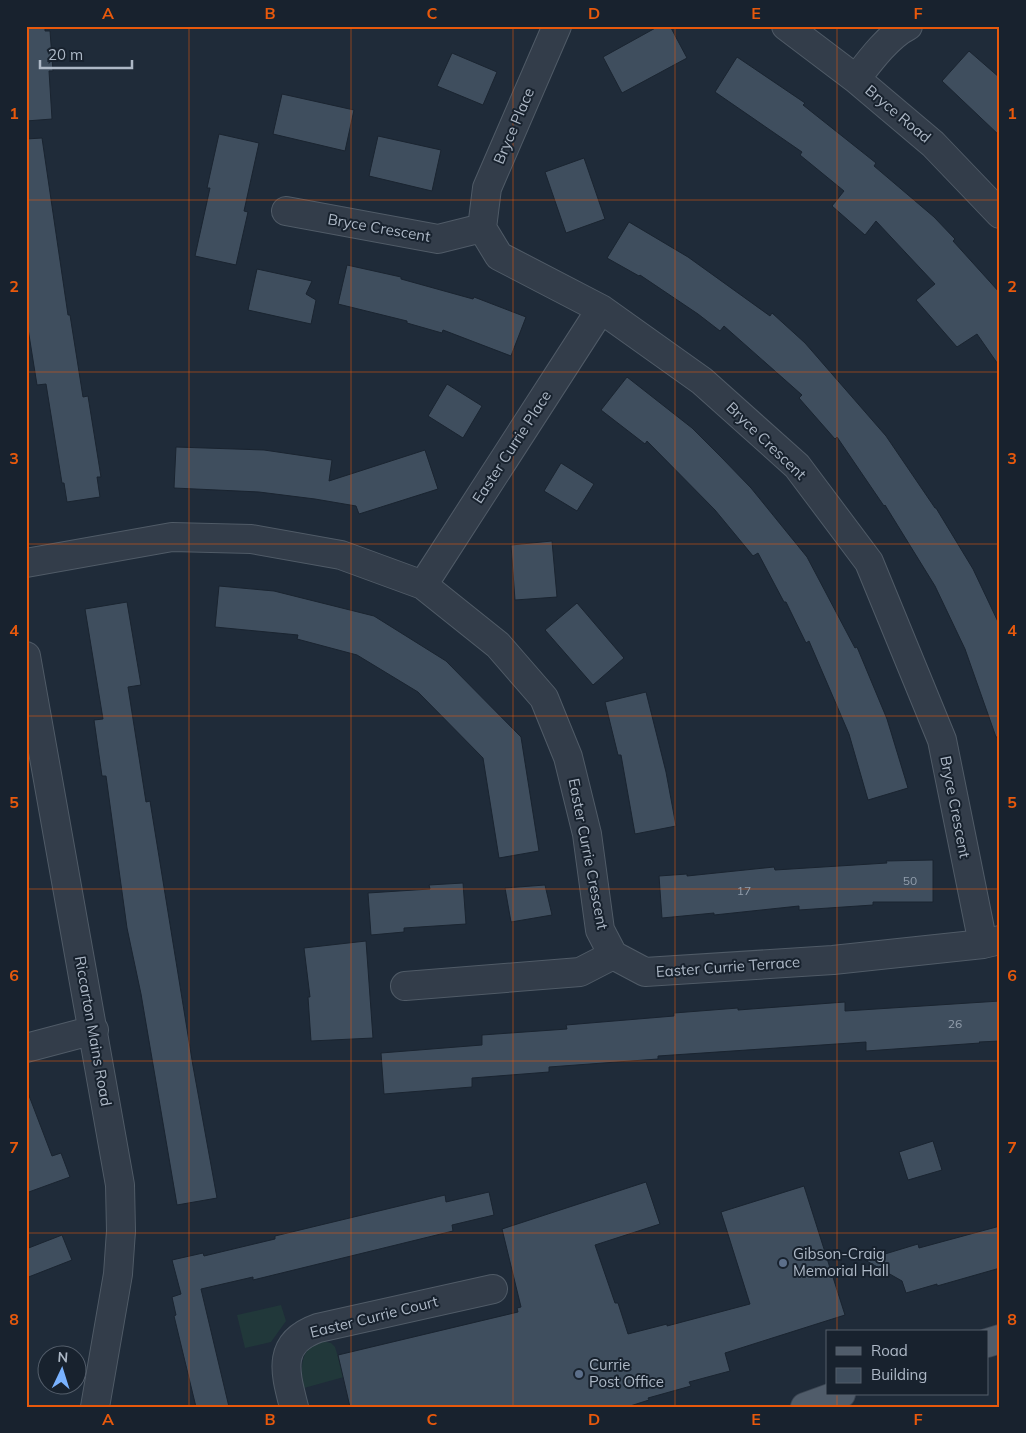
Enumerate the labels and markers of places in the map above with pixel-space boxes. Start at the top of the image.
place label: Gibson-Craig Memorial Hall [793,1244,889,1280]
marker: Gibson-Craig Memorial Hall [777,1257,789,1269]
place label: Currie Post Office [589,1355,664,1391]
marker: Currie Post Office [573,1368,585,1380]

